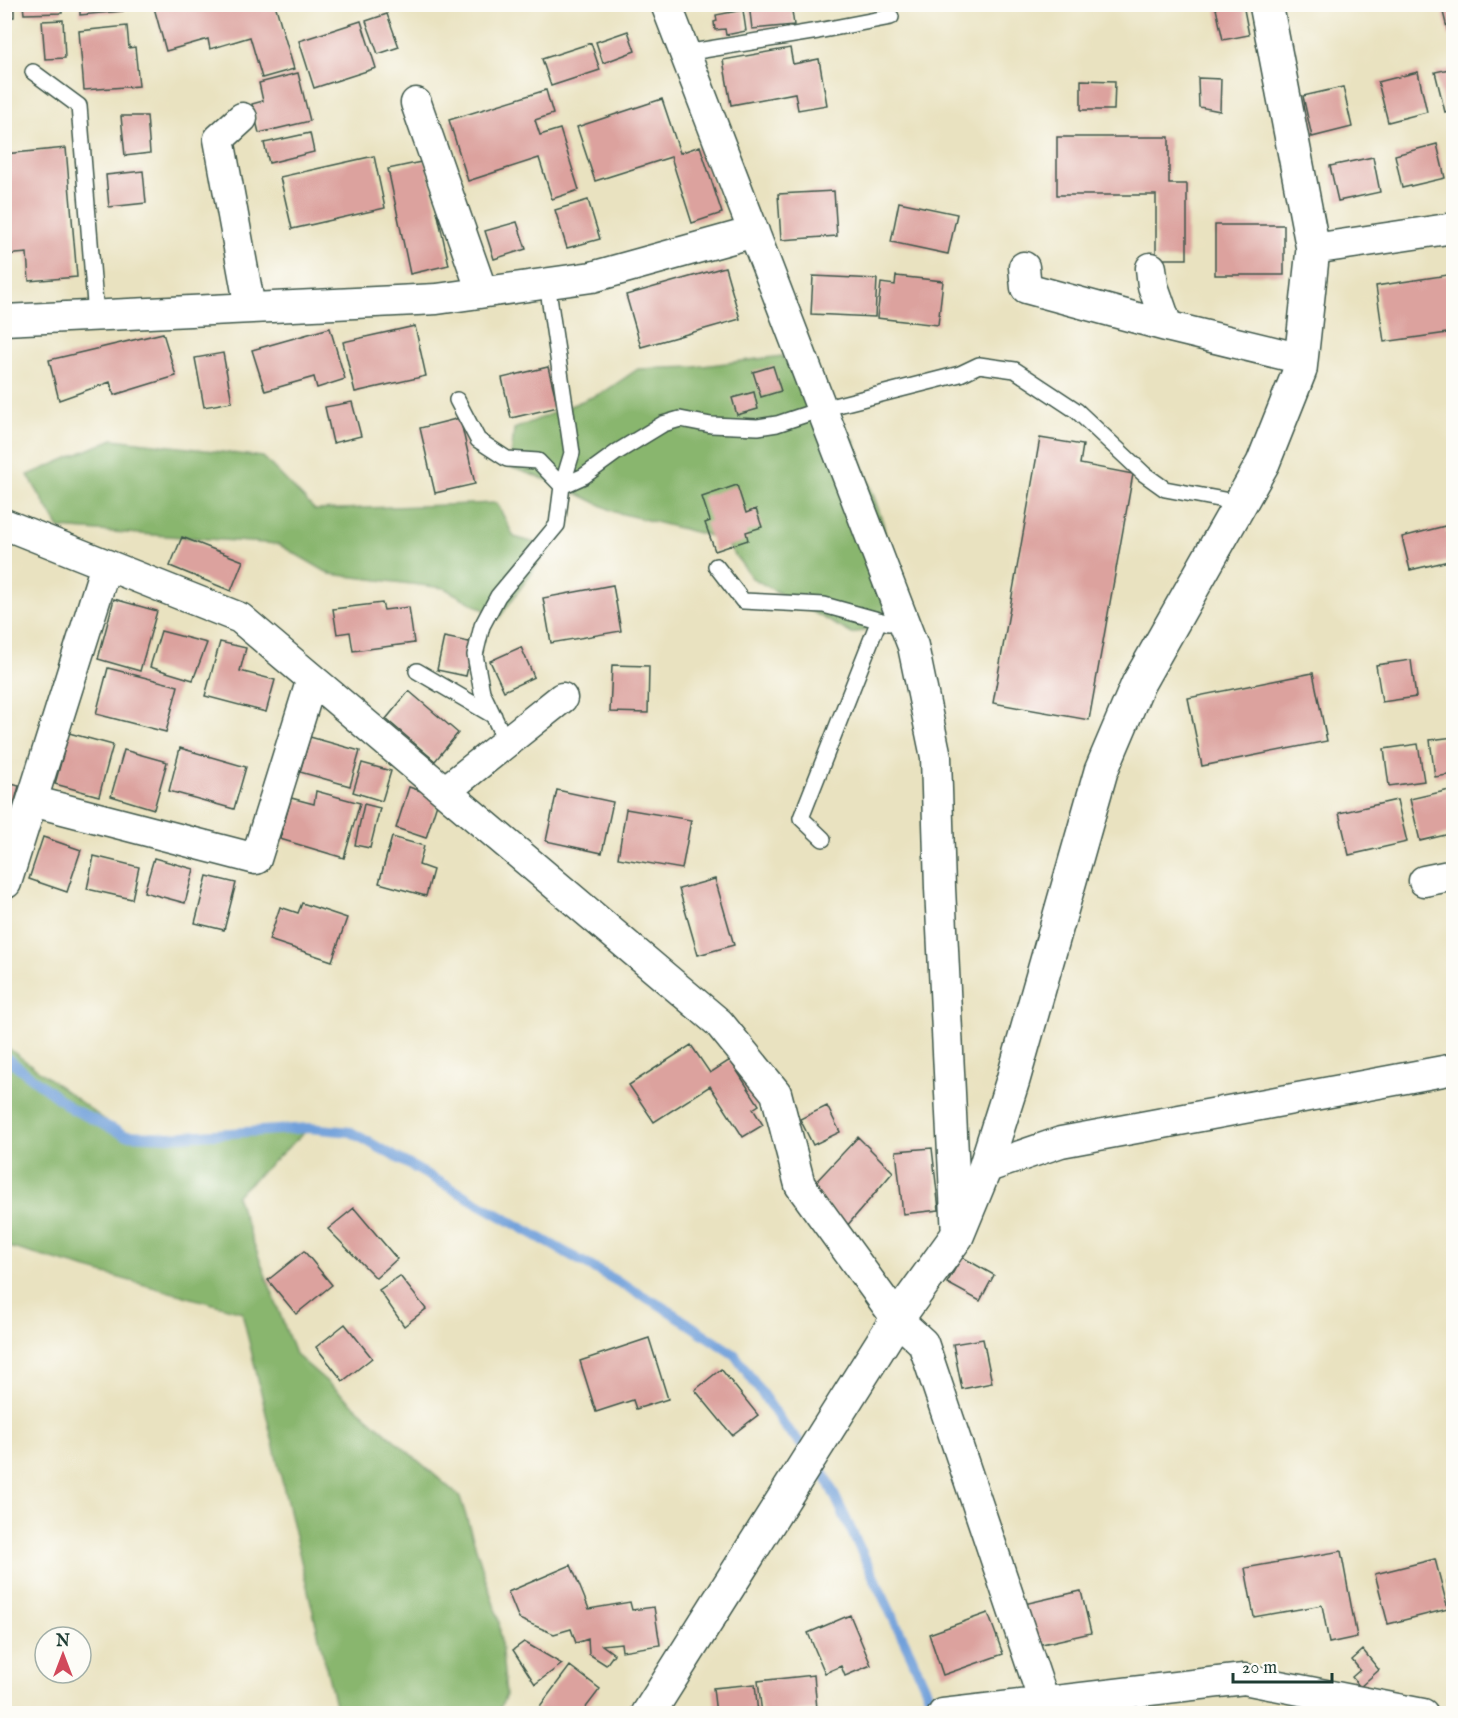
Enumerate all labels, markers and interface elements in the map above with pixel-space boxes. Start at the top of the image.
north arrow [33,1625,93,1685]
text: N [55,1632,70,1652]
scale bar [1233,1646,1332,1684]
text: 20 m [1242,1657,1277,1680]

